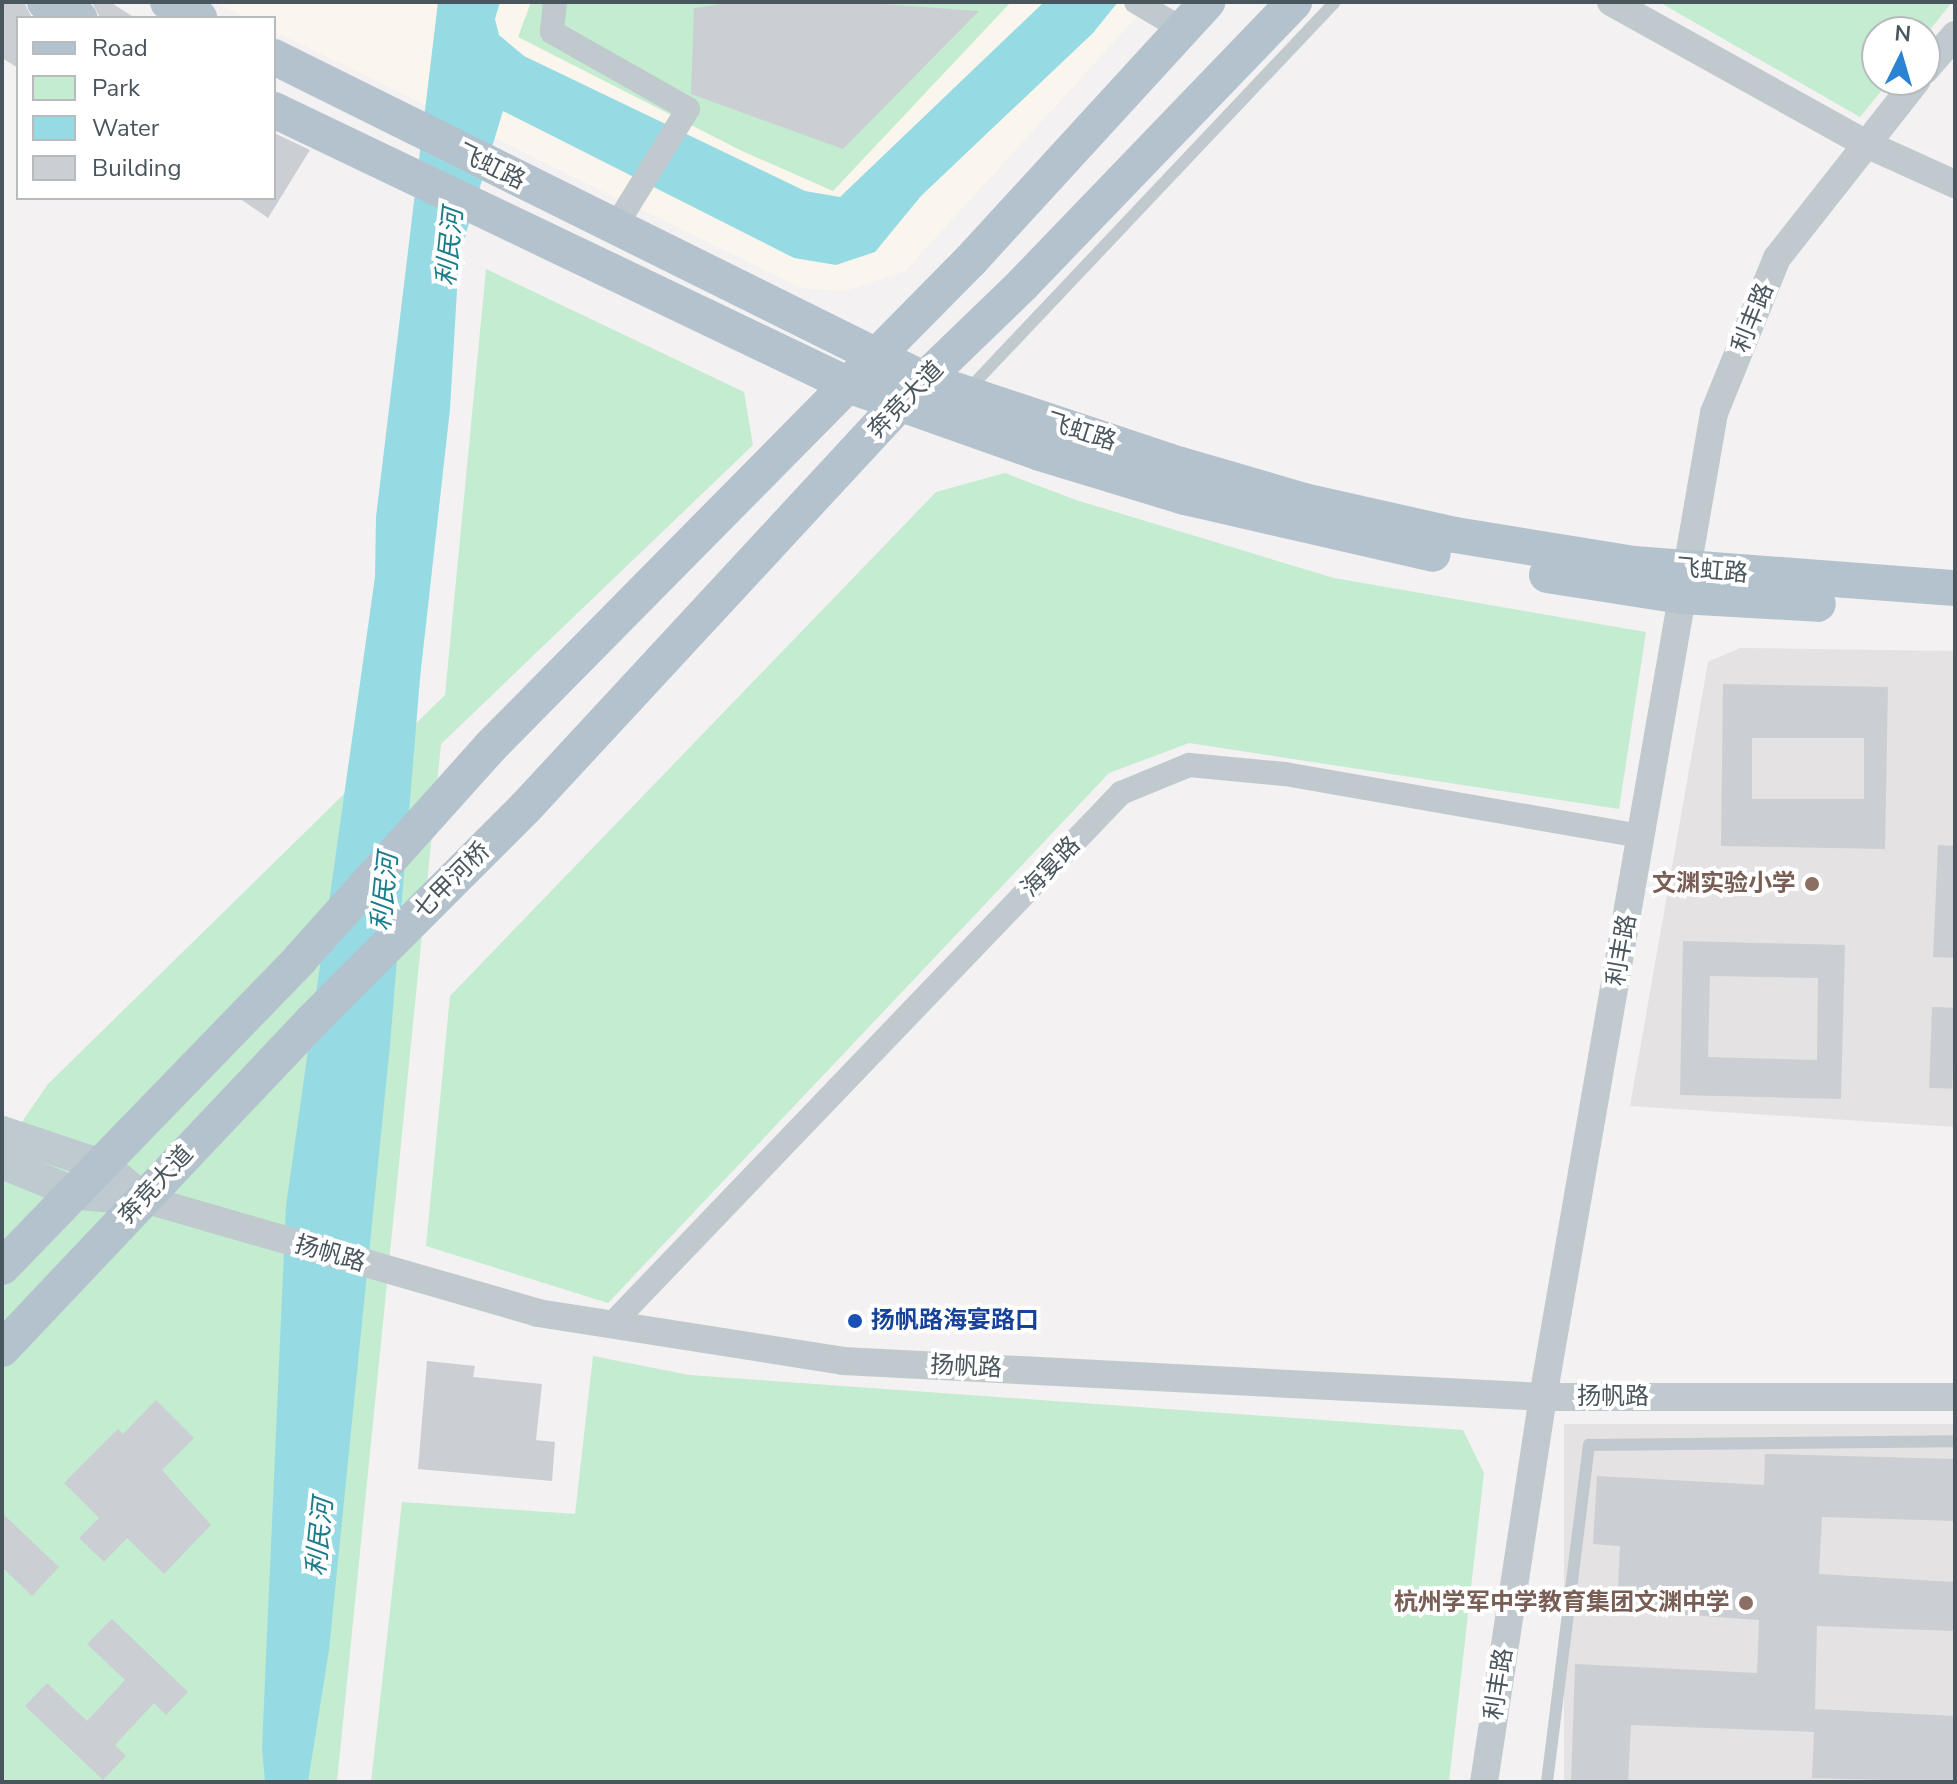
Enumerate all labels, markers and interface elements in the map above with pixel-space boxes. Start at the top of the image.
legend [16,16,276,200]
north arrow [1861,16,1941,96]
text: N [1893,18,1912,50]
text: Road [92,32,148,64]
text: Park [92,72,140,104]
text: Water [92,112,159,144]
street label: 飞虹路 [452,138,530,196]
text: Building [92,152,182,184]
water label: 利民河 [430,207,470,287]
street label: 利丰路 [1726,279,1780,357]
street label: 奔竞大道 [862,355,950,445]
street label: 飞虹路 [1042,407,1120,457]
street label: 飞虹路 [1675,554,1749,588]
street label: 海宴路 [1016,831,1086,903]
street label: 七甲河桥 [408,837,496,925]
water label: 利民河 [365,852,405,932]
place label: 文渊实验小学 [1652,870,1796,898]
marker: 文渊实验小学 [1803,875,1821,893]
street label: 利丰路 [1602,912,1642,988]
street label: 奔竞大道 [113,1140,199,1230]
street label: 扬帆路 [291,1230,369,1278]
place label: 扬帆路海宴路口 [871,1307,1039,1335]
marker: 扬帆路海宴路口 [846,1312,864,1330]
street label: 扬帆路 [929,1351,1003,1383]
street label: 扬帆路 [1577,1383,1649,1411]
water label: 利民河 [300,1497,340,1577]
place label: 杭州学军中学教育集团文渊中学 [1394,1589,1730,1617]
marker: 杭州学军中学教育集团文渊中学 [1737,1594,1755,1612]
street label: 利丰路 [1479,1646,1519,1722]

